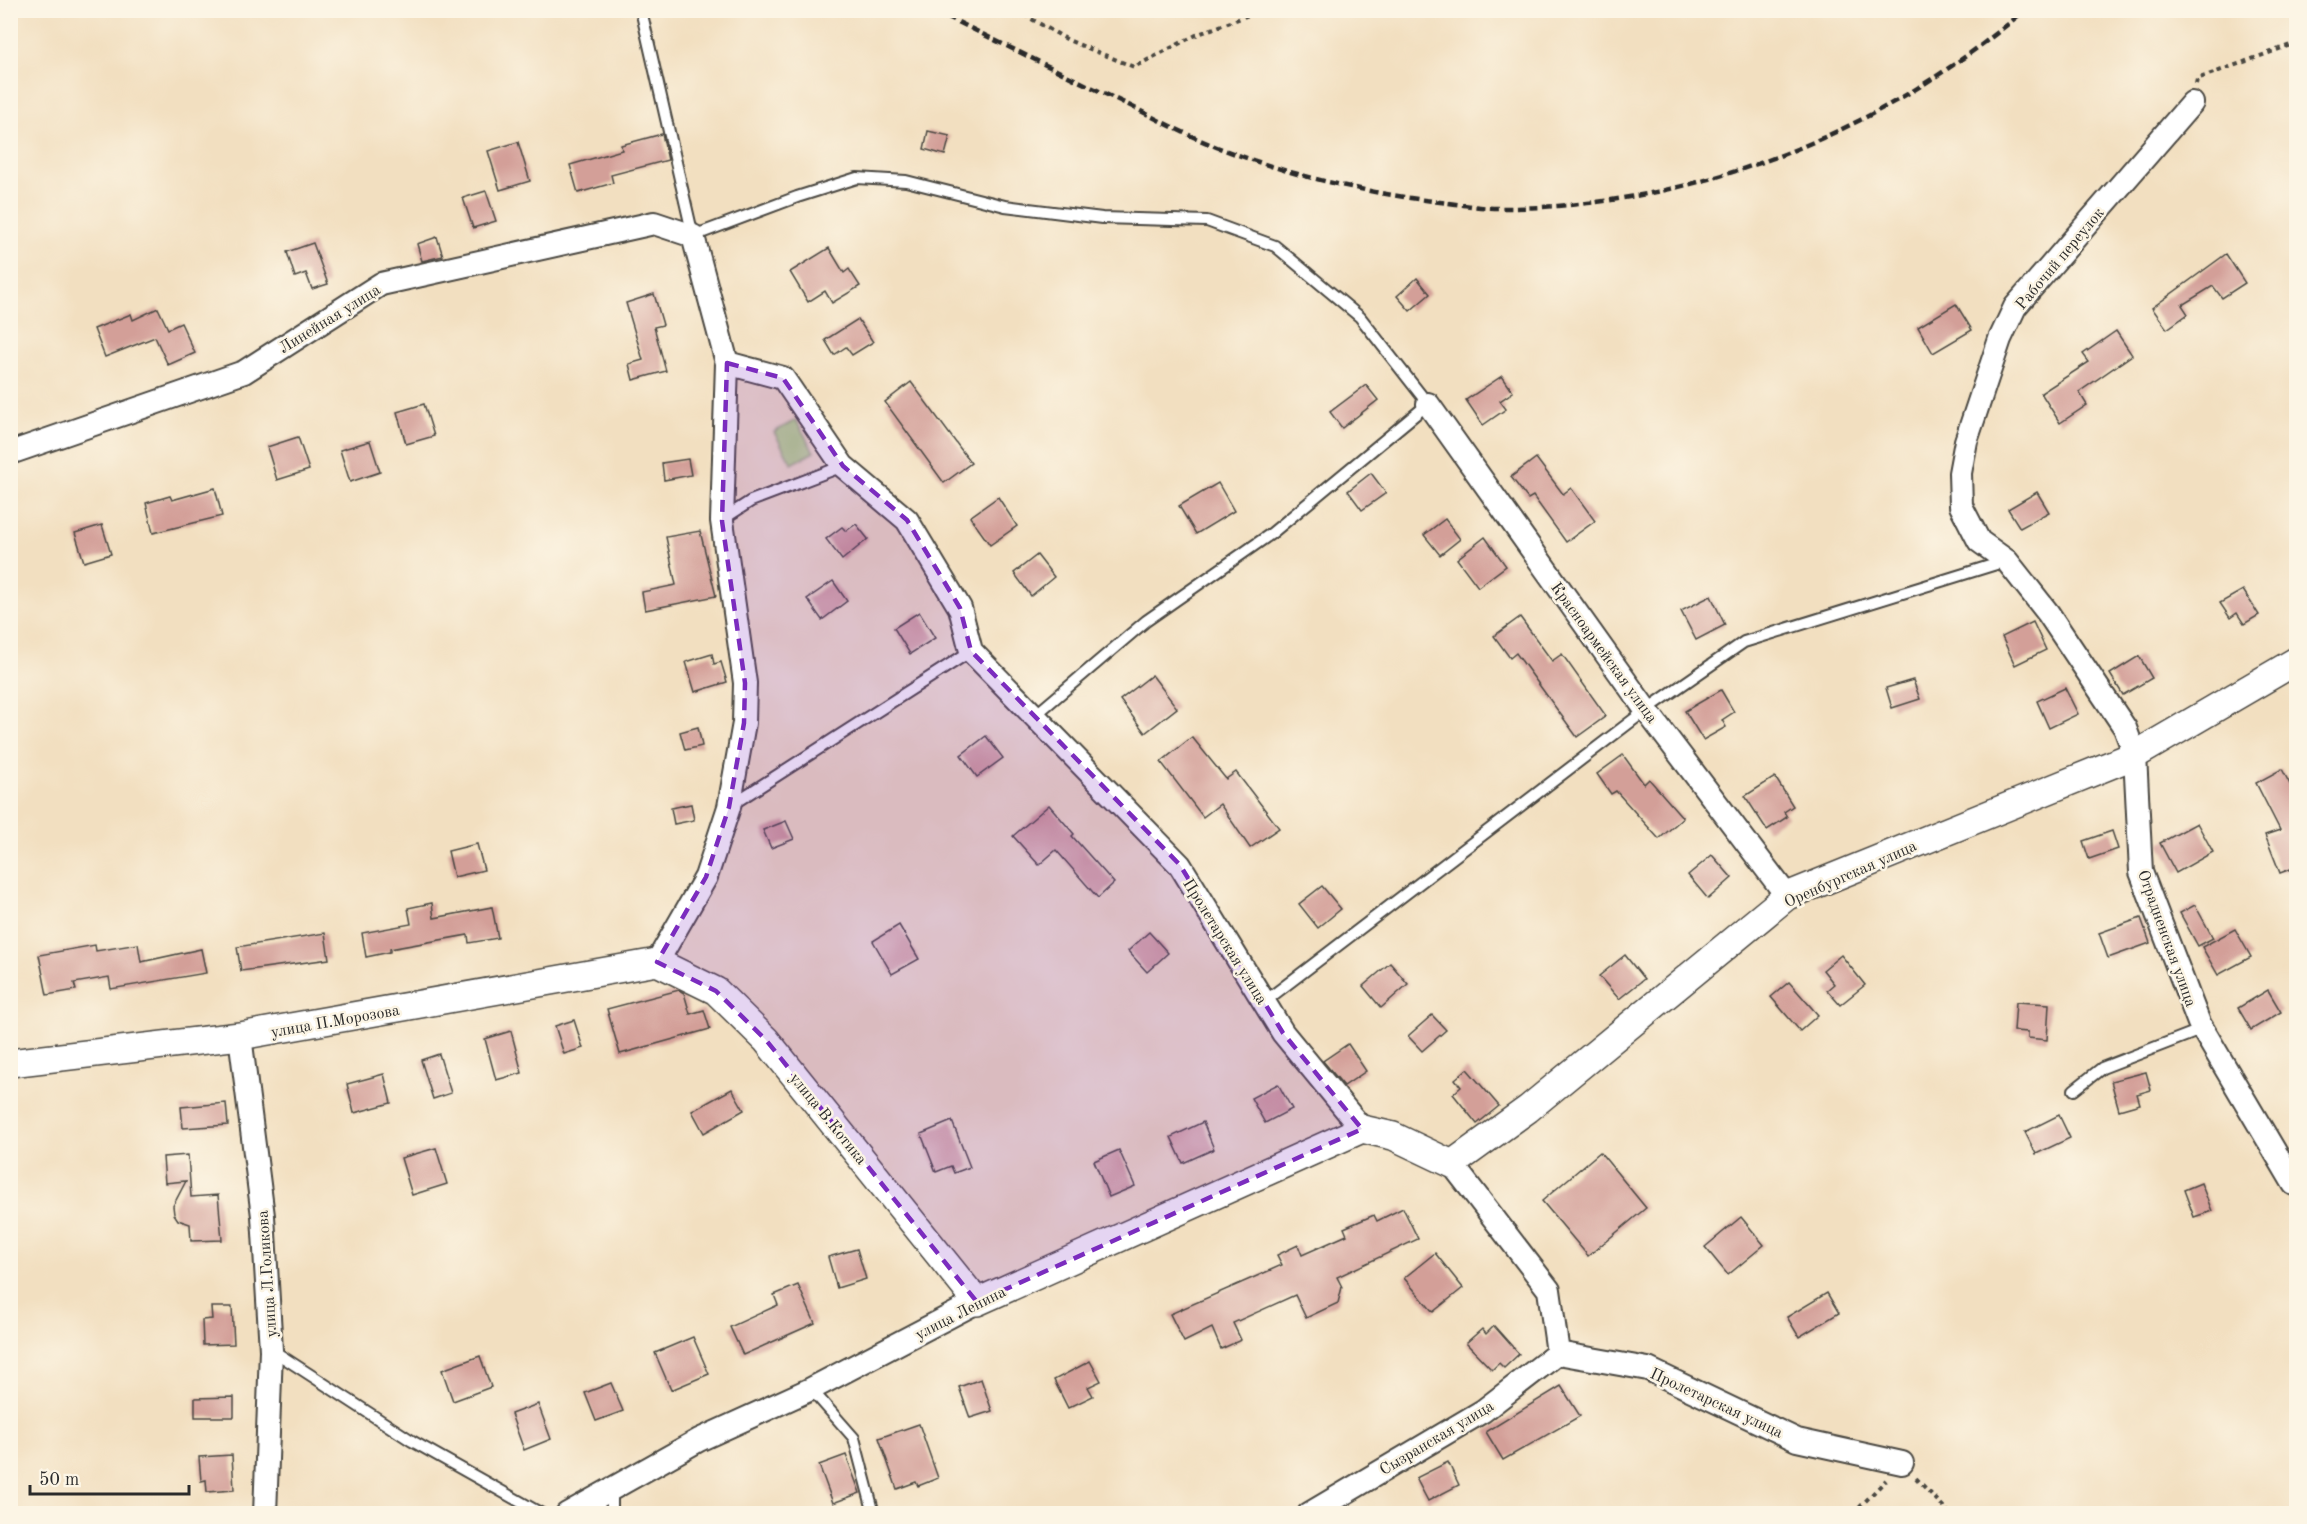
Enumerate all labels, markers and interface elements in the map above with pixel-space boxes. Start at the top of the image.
street label: Рабочий переулок [2013,205,2108,313]
street label: Линейная улица [277,282,384,357]
street label: Красноармейская улица [1547,580,1660,727]
street label: Оренбургская улица [1782,838,1920,911]
street label: Отрадненская улица [2134,868,2198,1009]
street label: Пролетарская улица [1179,876,1269,1008]
street label: улица П.Морозова [270,1003,401,1041]
street label: улица В.Котика [786,1070,869,1168]
street label: улица Л.Голикова [256,1209,280,1338]
street label: улица Ленина [913,1284,1009,1343]
street label: Пролетарская улица [1647,1366,1785,1442]
street label: Сызранская улица [1377,1398,1497,1479]
scale bar [30,1458,189,1496]
text: 50 m [39,1471,79,1489]

